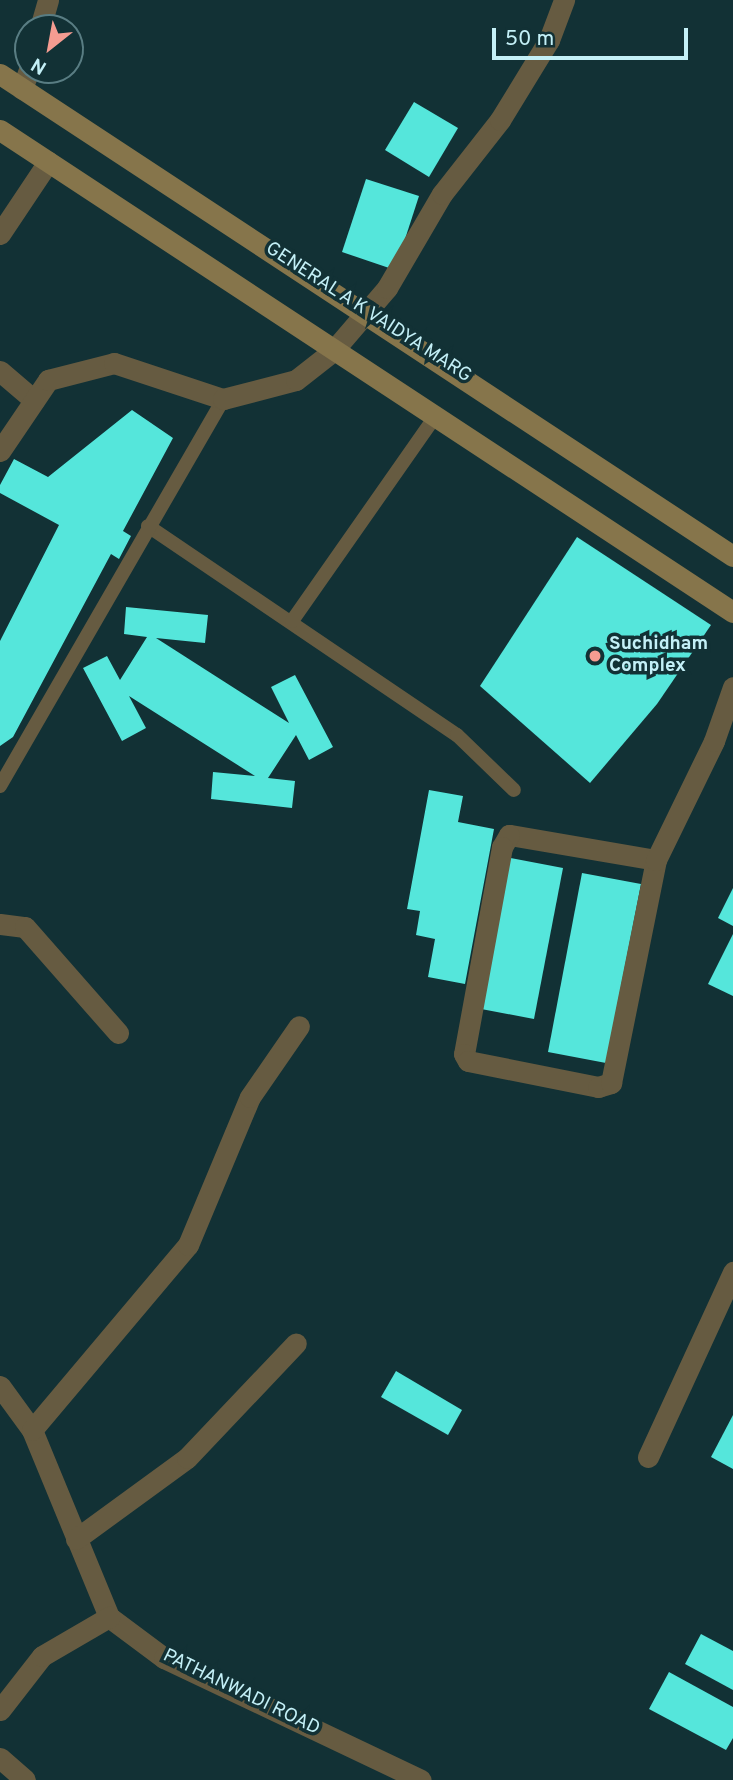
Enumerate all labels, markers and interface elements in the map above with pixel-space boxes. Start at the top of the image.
north arrow [14,14,84,84]
scale bar [495,14,691,58]
text: 50 m [505,26,554,53]
text: N [27,51,51,79]
street label: GENERAL A K VAIDYA MARG [259,237,477,389]
place label: Suchidham Complex [609,634,708,678]
marker: Suchidham Complex [587,648,603,664]
street label: PATHANWADI ROAD [159,1645,323,1741]

